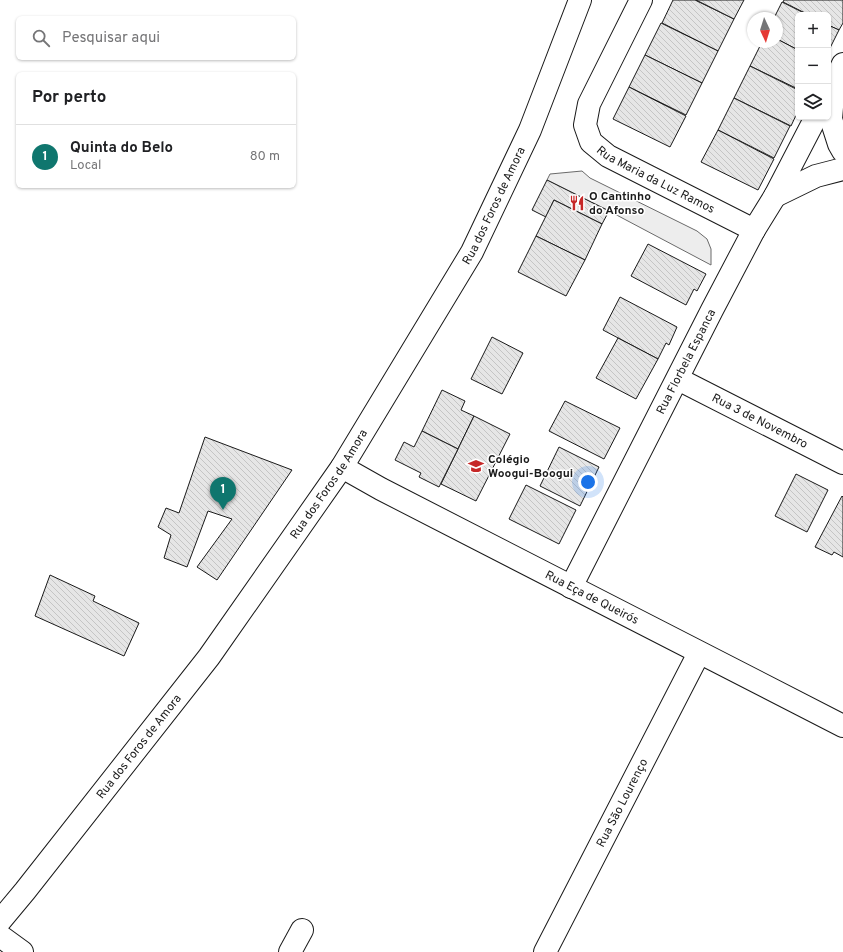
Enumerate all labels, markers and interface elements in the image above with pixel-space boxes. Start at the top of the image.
north arrow [747,12,783,48]
map controls [795,12,831,120]
button: + [795,12,831,48]
search box [16,16,296,60]
icon: search [30,27,52,49]
text: Pesquisar aqui [62,29,160,48]
button: − [795,48,831,84]
button: layers [795,84,831,120]
text: Por perto [32,87,106,109]
text: Quinta do Belo [70,139,173,158]
street label: Rua Maria da Luz Ramos [593,143,717,218]
street label: Rua dos Foros de Amora [459,145,530,268]
text: 1 [42,149,48,165]
text: 80 m [250,149,280,165]
text: Local [70,158,101,174]
place label: O Cantinho do Afonso [589,189,651,219]
restaurant icon: O Cantinho do Afonso [568,194,586,212]
street label: Rua Florbela Espanca [653,307,720,417]
street label: Rua 3 de Novembro [709,391,811,453]
street label: Rua dos Foros de Amora [287,427,372,543]
place label: Colégio Woogui-Boogui [488,452,573,482]
school or university icon: Colégio Woogui-Boogui [467,457,485,475]
your location [578,472,598,492]
pin: 1 [210,477,236,510]
street label: Rua Eça de Queirós [542,567,641,629]
street label: Rua dos Foros de Amora [93,691,186,803]
street label: Rua São Lourenço [593,756,652,850]

